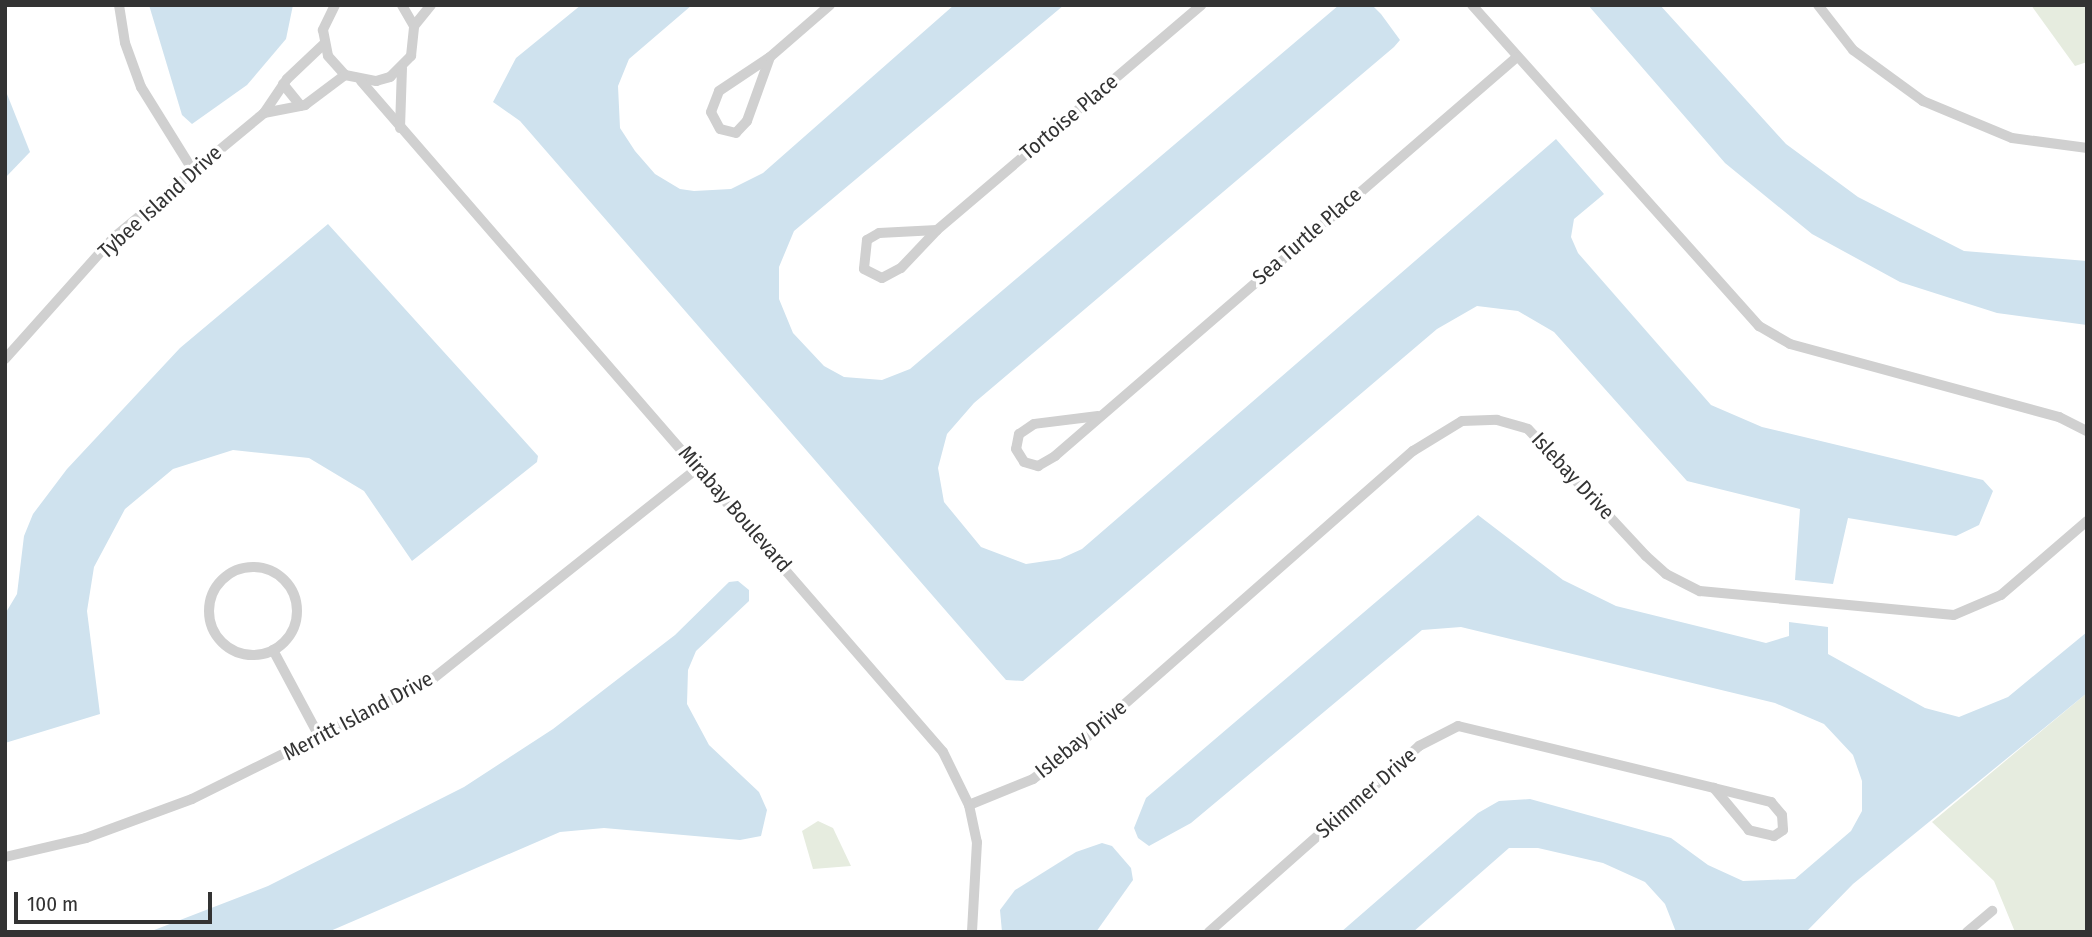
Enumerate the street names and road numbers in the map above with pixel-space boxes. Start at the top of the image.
street label: Tortoise Place [1015,69,1123,165]
street label: Tybee Island Drive [93,140,227,264]
street label: Sea Turtle Place [1247,182,1367,290]
street label: Islebay Drive [1526,427,1620,525]
street label: Mirabay Boulevard [673,441,797,577]
street label: Merritt Island Drive [279,666,437,766]
street label: Islebay Drive [1030,695,1132,783]
street label: Skimmer Drive [1311,743,1421,843]

